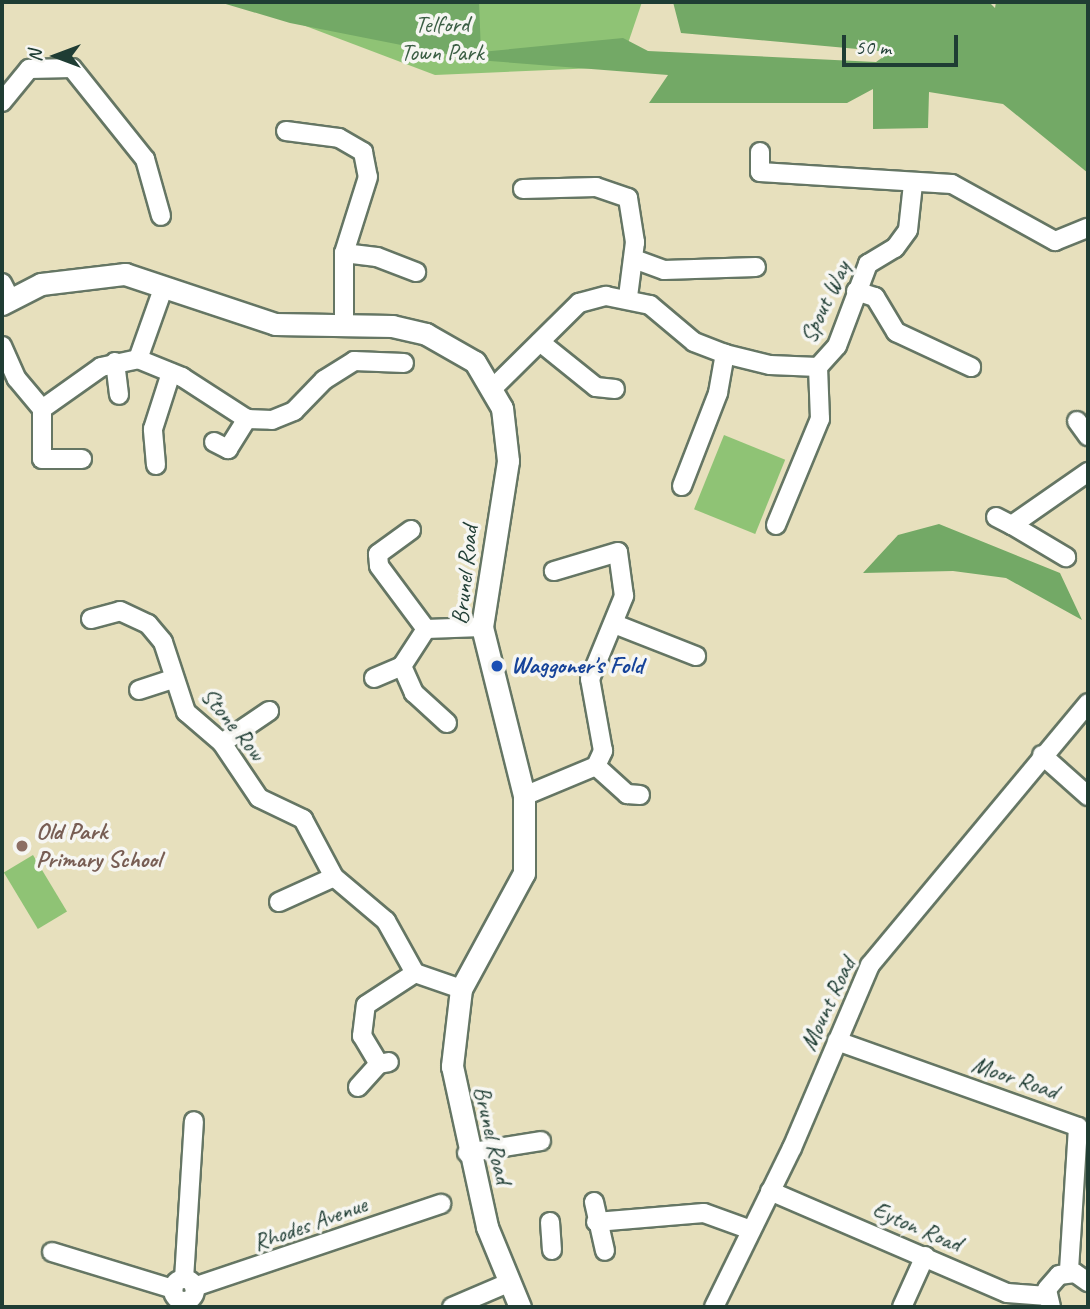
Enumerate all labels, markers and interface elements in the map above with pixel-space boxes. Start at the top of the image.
park label: Telford Town Park [400,11,484,67]
north arrow [21,21,91,91]
scale bar [845,21,960,65]
text: 50 m [855,34,891,60]
text: N [23,50,47,62]
street label: Spout Way [793,256,857,348]
street label: Brunel Road [446,524,484,626]
place label: Waggoner's Fold [511,652,643,680]
marker: Waggoner's Fold [489,658,505,674]
street label: Stone Row [195,681,271,767]
place label: Old Park Primary School [36,818,161,874]
marker: Old Park Primary School [14,838,30,854]
street label: Mount Road [794,953,862,1055]
street label: Moor Road [968,1050,1062,1106]
street label: Brunel Road [467,1084,517,1186]
street label: Rhodes Avenue [249,1190,371,1258]
street label: Eyton Road [868,1195,966,1259]

